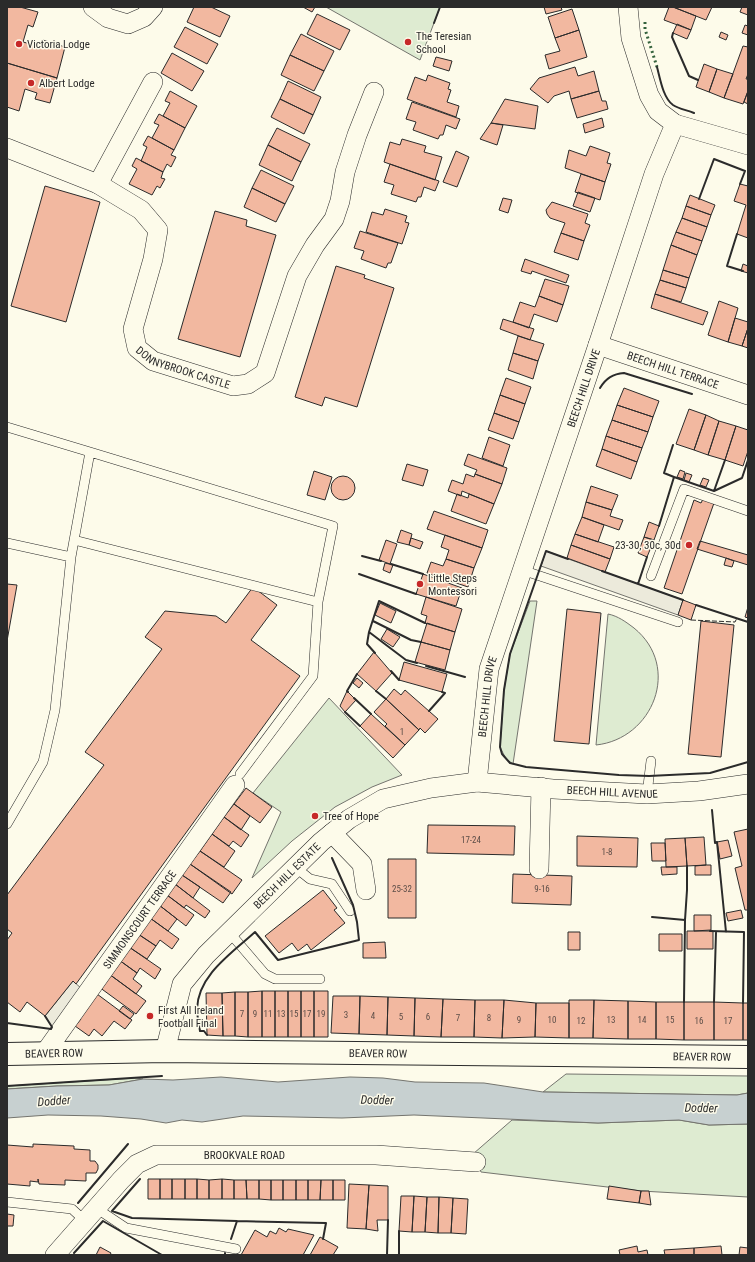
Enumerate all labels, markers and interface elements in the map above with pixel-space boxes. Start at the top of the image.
place label: The Teresian School [416,30,471,56]
marker: The Teresian School [403,37,413,47]
place label: Victoria Lodge [27,38,90,51]
marker: Victoria Lodge [14,39,24,49]
place label: Albert Lodge [39,77,95,90]
marker: Albert Lodge [26,78,36,88]
street label: DONNYBROOK CASTLE [133,344,232,392]
street label: BEECH HILL DRIVE [565,347,603,429]
street label: BEECH HILL TERRACE [625,349,721,392]
place label: 23-30, 30c, 30d [615,539,681,552]
marker: 23-30, 30c, 30d [684,540,694,550]
place label: Little Steps Montessori [428,572,477,598]
marker: Little Steps Montessori [415,579,425,589]
street label: BEECH HILL DRIVE [476,654,500,738]
house number: 1 [400,727,404,737]
street label: BEECH HILL AVENUE [566,784,659,801]
place label: Tree of Hope [323,810,379,823]
marker: Tree of Hope [310,811,320,821]
house number: 17-24 [461,835,482,845]
street label: BEECH HILL ESTATE [251,840,324,912]
house number: 1-8 [601,847,613,857]
street label: SIMMONSCOURT TERRACE [101,868,180,971]
house number: 25-32 [392,884,413,894]
house number: 9-16 [534,884,550,894]
place label: First All Ireland Football Final [158,1004,224,1030]
house number: 7 [240,1009,245,1019]
house number: 9 [253,1009,257,1019]
house number: 11 [264,1009,272,1019]
house number: 13 [277,1009,285,1019]
house number: 15 [290,1009,299,1019]
house number: 17 [303,1009,312,1019]
house number: 19 [317,1009,325,1019]
house number: 3 [344,1010,348,1020]
marker: First All Ireland Football Final [145,1011,155,1021]
house number: 4 [371,1011,376,1021]
house number: 5 [399,1012,404,1022]
house number: 6 [426,1012,430,1022]
house number: 7 [456,1013,461,1023]
house number: 8 [487,1013,491,1023]
house number: 9 [517,1015,521,1025]
house number: 10 [548,1015,556,1025]
house number: 13 [607,1015,615,1025]
house number: 14 [638,1015,647,1025]
house number: 15 [666,1015,675,1025]
house number: 12 [577,1016,586,1026]
house number: 16 [695,1016,703,1026]
house number: 17 [724,1016,733,1026]
street label: BEAVER ROW [25,1047,84,1061]
street label: BEAVER ROW [349,1047,408,1060]
street label: BEAVER ROW [673,1050,732,1064]
water label: Dodder [37,1093,71,1109]
water label: Dodder [360,1093,394,1107]
water label: Dodder [684,1101,718,1115]
street label: BROOKVALE ROAD [204,1149,285,1162]

